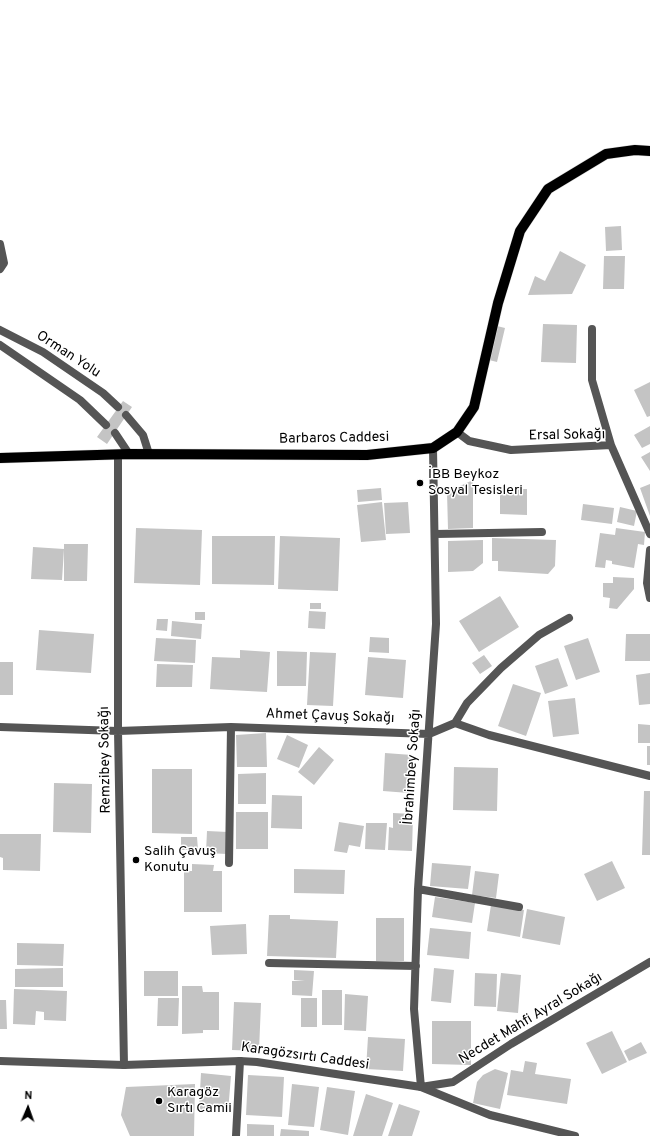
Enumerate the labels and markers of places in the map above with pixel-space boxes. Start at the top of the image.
place label: İBB Beykoz Sosyal Tesisleri [428,467,523,500]
marker: İBB Beykoz Sosyal Tesisleri [415,478,425,488]
place label: Salih Çavuş Konutu [144,844,216,876]
marker: Salih Çavuş Konutu [131,855,141,865]
place label: Karagöz Sırtı Camii [167,1085,232,1118]
marker: Karagöz Sırtı Camii [154,1096,164,1106]

